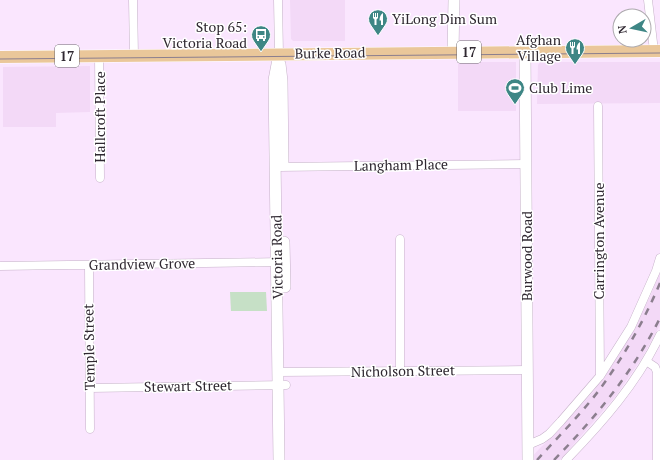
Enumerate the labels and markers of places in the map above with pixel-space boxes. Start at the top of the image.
restaurant icon: YiLong Dim Sum [367,8,389,36]
place label: YiLong Dim Sum [392,9,497,28]
place label: Stop 65: Victoria Road [162,17,247,52]
bus stop icon: Stop 65: Victoria Road [250,24,272,52]
place label: Afghan Village [516,30,562,65]
restaurant icon: Afghan Village [564,37,586,65]
sports icon: Club Lime [504,77,526,105]
place label: Club Lime [529,78,592,97]

